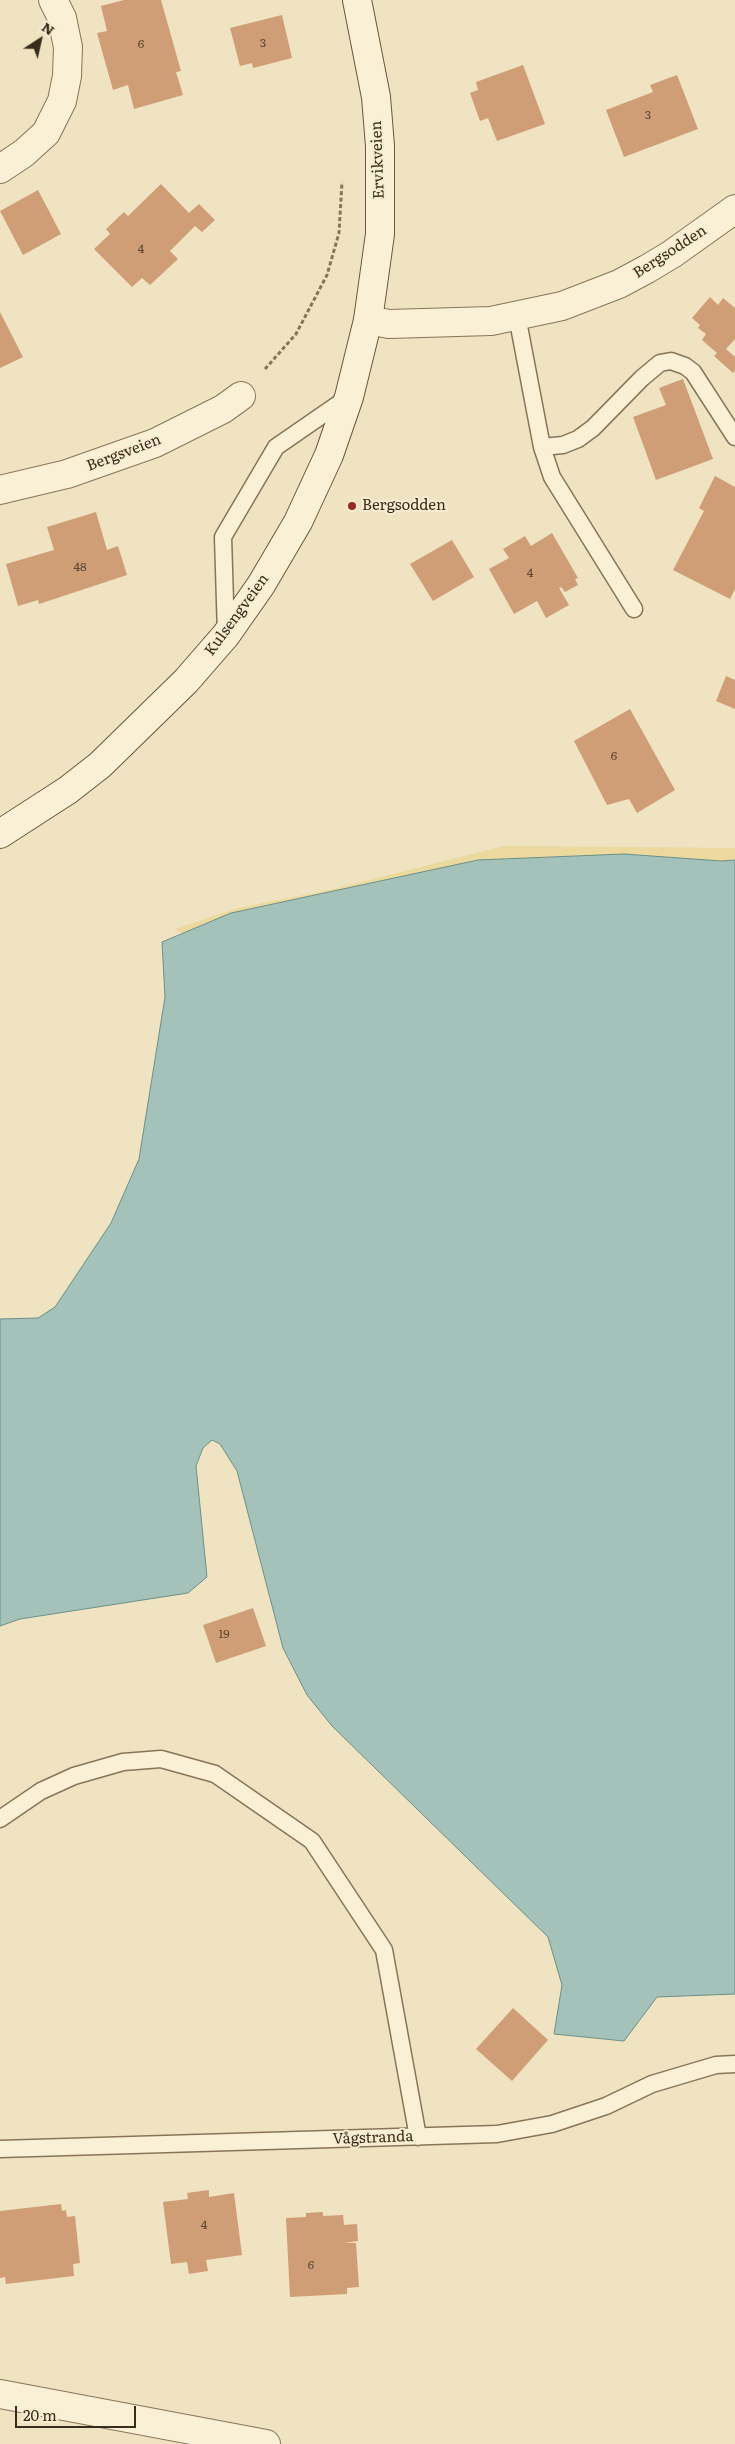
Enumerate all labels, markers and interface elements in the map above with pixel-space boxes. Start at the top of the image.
north arrow [15,15,65,65]
text: N [38,16,59,39]
house number: 3 [260,36,266,50]
house number: 6 [138,37,144,51]
house number: 3 [645,108,651,122]
street label: Ervikveien [368,120,388,200]
street label: Bergsodden [630,222,710,282]
house number: 4 [138,242,144,256]
street label: Bergsveien [84,431,164,475]
place label: Bergsodden [362,497,446,515]
marker: Bergsodden [346,500,358,512]
house number: 48 [73,560,87,574]
house number: 4 [527,566,533,580]
street label: Kulsengveien [201,571,273,659]
house number: 6 [611,749,617,763]
house number: 19 [218,1627,230,1641]
street label: Vågstranda [332,2128,414,2148]
house number: 4 [201,2218,207,2232]
house number: 6 [308,2258,314,2272]
scale bar [18,2396,139,2428]
text: 20 m [23,2403,57,2426]

